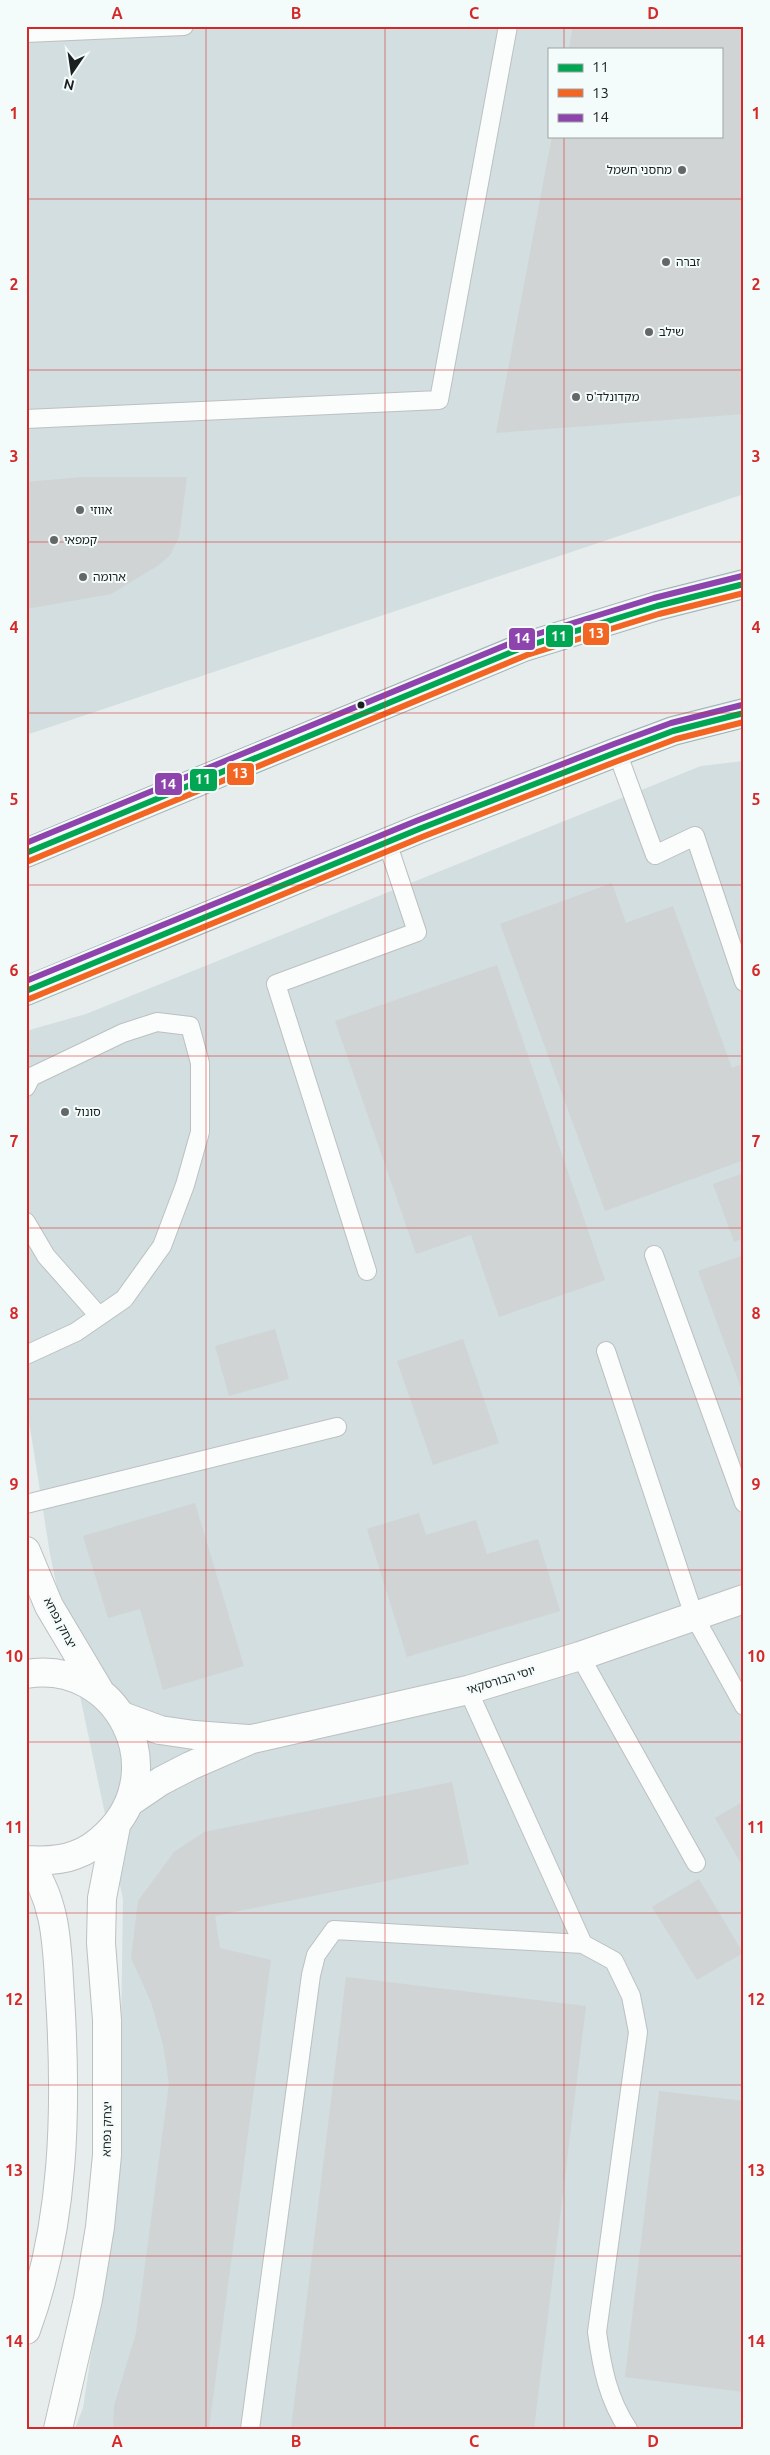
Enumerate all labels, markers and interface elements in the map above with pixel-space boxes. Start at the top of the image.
text: A [111,4,123,22]
text: B [291,4,301,22]
text: C [469,4,479,22]
text: D [647,4,659,22]
north arrow [48,48,98,98]
legend [548,48,722,138]
text: 11 [592,58,609,75]
text: N [62,76,76,94]
text: 13 [592,84,609,101]
text: 1 [9,104,19,122]
text: 1 [751,104,761,122]
text: 14 [592,108,609,125]
place label: מחסני חשמל [607,163,672,176]
marker: מחסני חשמל [676,164,688,176]
place label: זברה [676,255,700,268]
marker: זברה [660,256,672,268]
text: 2 [9,275,19,293]
text: 2 [751,275,761,293]
place label: שילב [659,325,684,338]
marker: שילב [643,326,655,338]
place label: מקדונלד'ס [586,390,640,403]
marker: מקדונלד'ס [570,391,582,403]
text: 3 [9,447,19,465]
text: 3 [751,447,761,465]
place label: אווזי [90,503,113,516]
marker: אווזי [74,504,86,516]
place label: קמפאי [64,533,98,546]
marker: קמפאי [48,534,60,546]
place label: ארומה [93,570,126,583]
marker: ארומה [77,571,89,583]
text: 4 [9,618,19,636]
text: 4 [751,618,761,636]
line badge: 13 [582,622,610,646]
line badge: 11 [545,624,574,648]
text: 13 [588,625,604,641]
line badge: 14 [508,627,536,651]
text: 11 [551,628,567,644]
text: 14 [514,630,530,646]
unlabelled marker [356,700,366,710]
line badge: 13 [226,762,255,786]
text: 13 [232,765,248,781]
line badge: 11 [189,768,218,792]
text: 11 [195,771,211,787]
line badge: 14 [154,772,183,796]
text: 14 [160,776,176,792]
text: 5 [9,790,19,808]
text: 5 [751,790,761,808]
text: 6 [9,961,19,979]
text: 6 [751,961,761,979]
place label: סונול [75,1105,101,1118]
marker: סונול [59,1106,71,1118]
text: 7 [9,1132,19,1150]
text: 7 [751,1132,761,1150]
text: 8 [9,1304,19,1322]
text: 8 [751,1304,761,1322]
text: 9 [9,1475,19,1493]
text: 9 [751,1475,761,1493]
street label: יצחק נפחא [42,1595,79,1650]
text: 10 [5,1647,23,1665]
text: 10 [747,1647,765,1665]
street label: יוסי הבורסקאי [465,1663,537,1696]
text: 11 [5,1818,23,1836]
text: 11 [747,1818,765,1836]
text: 12 [5,1990,23,2008]
text: 12 [747,1990,765,2008]
street label: יצחק נפחא [100,2101,113,2157]
text: 13 [5,2161,23,2179]
text: 13 [747,2161,765,2179]
text: 14 [5,2332,23,2350]
text: 14 [747,2332,765,2350]
text: A [111,2432,123,2450]
text: B [291,2432,301,2450]
text: C [469,2432,479,2450]
text: D [647,2432,659,2450]

